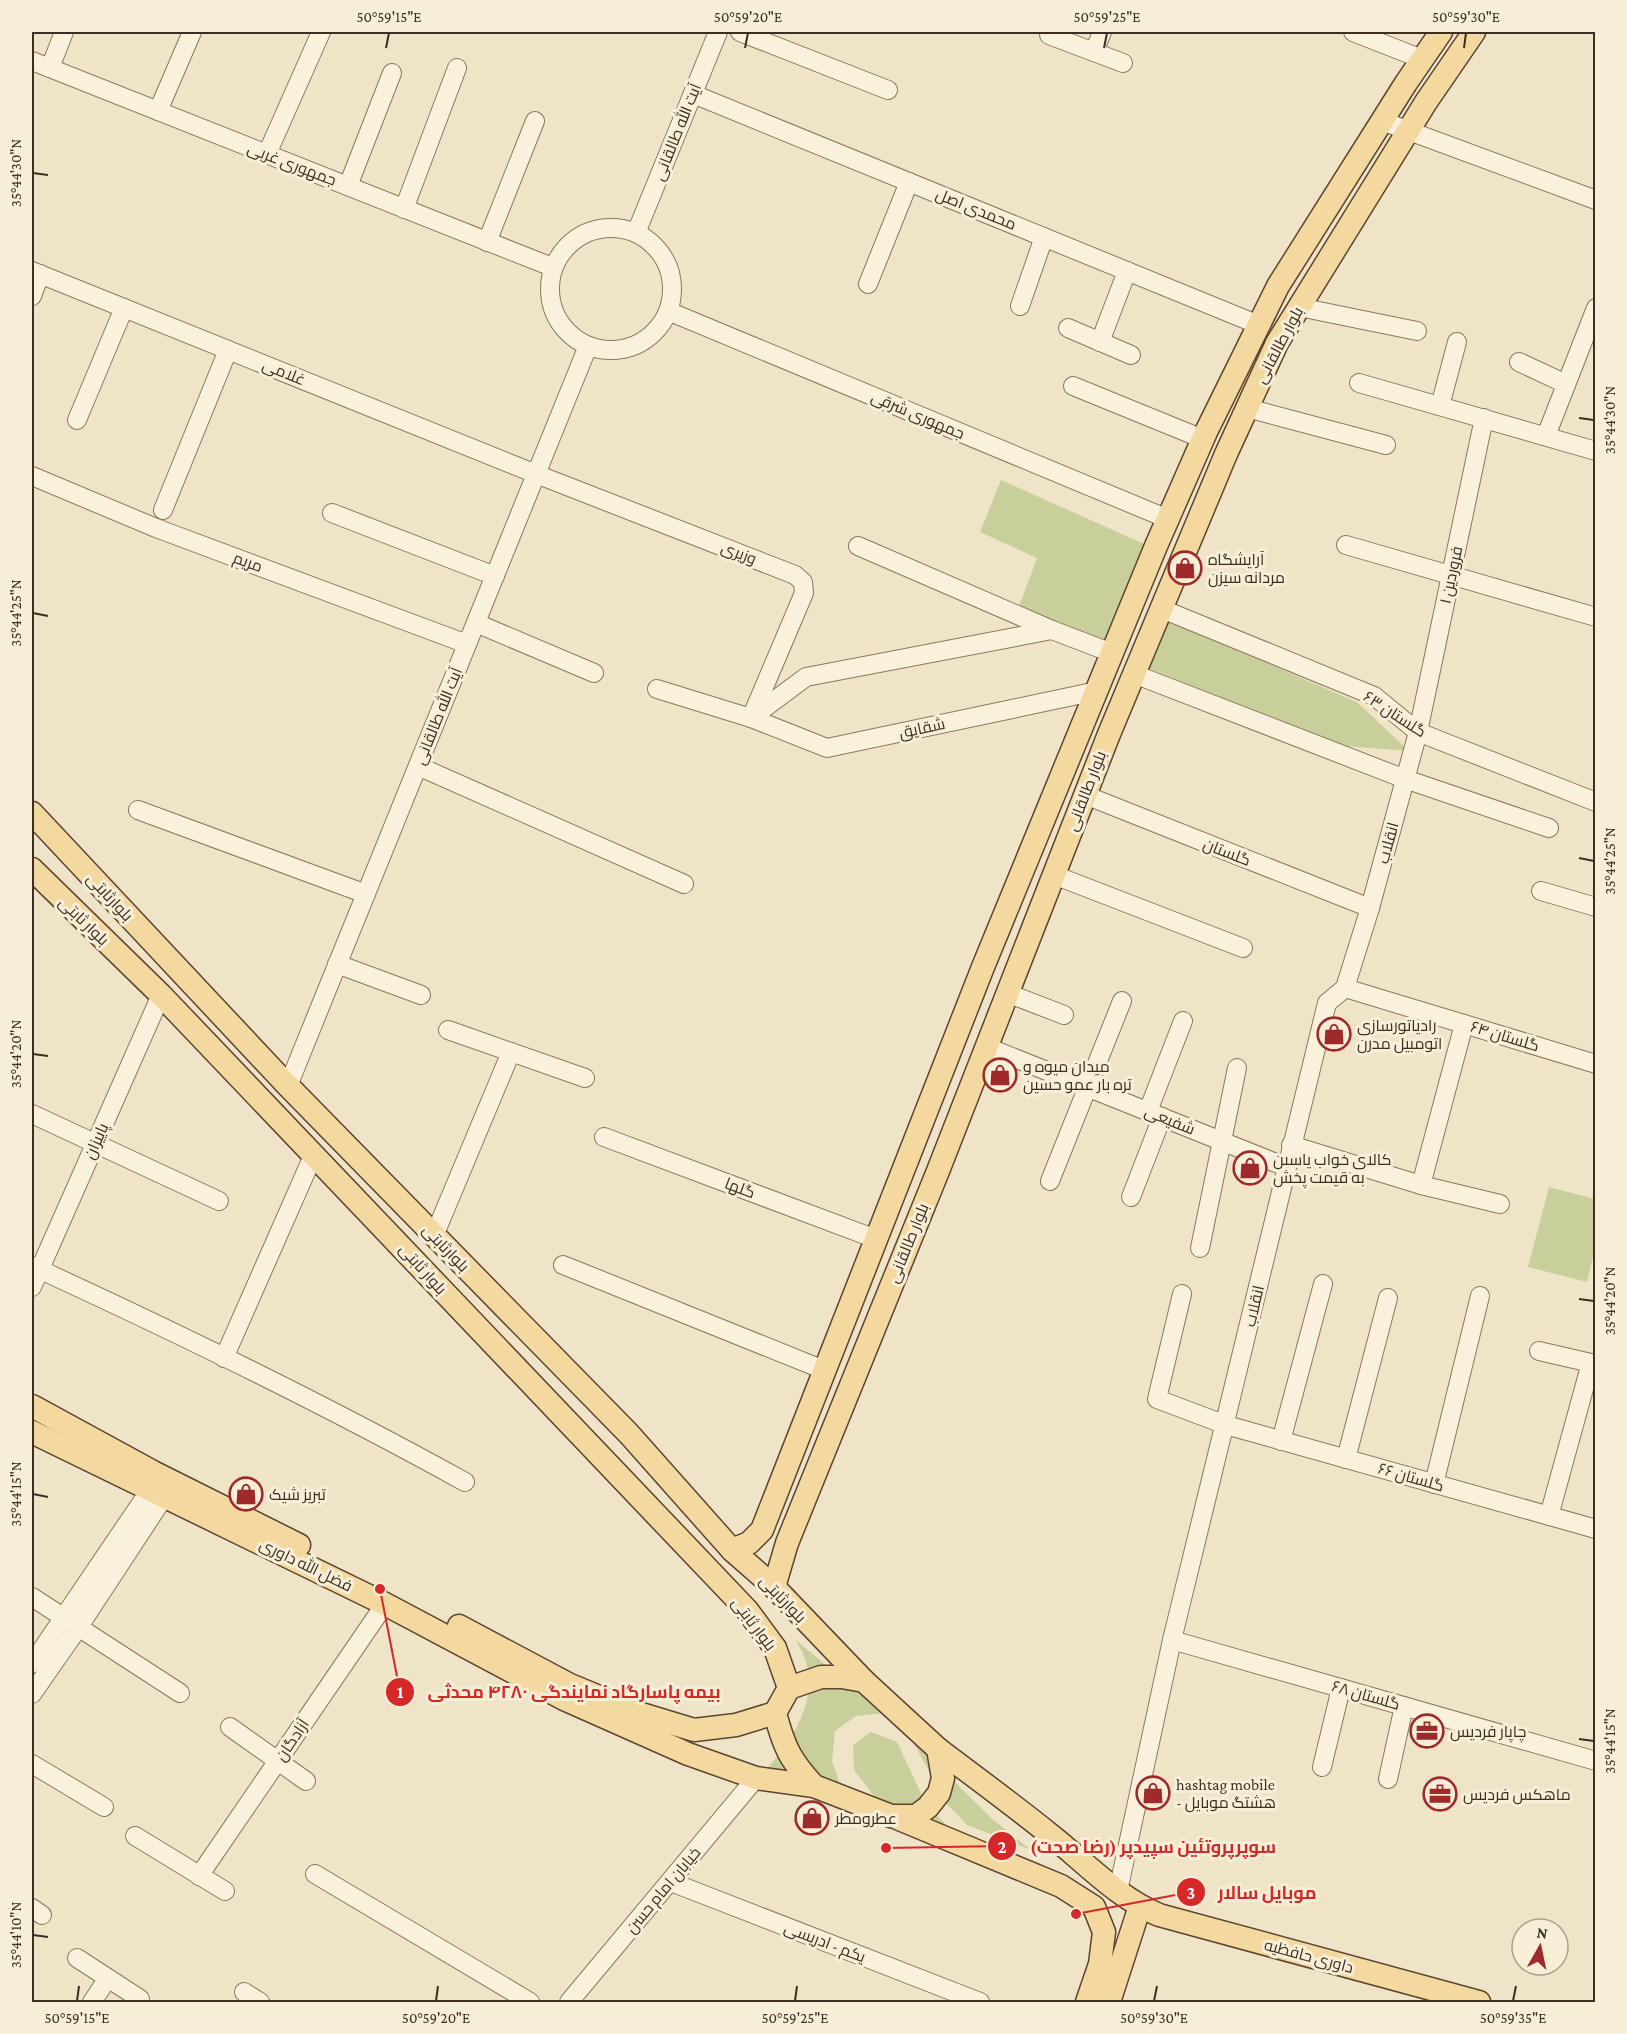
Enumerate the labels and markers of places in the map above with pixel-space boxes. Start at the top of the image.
shop icon: آرایشگاه مردانه سیزن [1167,550,1203,586]
place label: آرایشگاه مردانه سیزن [1208,551,1285,588]
shop icon: رادیاتورسازی اتومبیل مدرن [1316,1016,1352,1052]
place label: رادیاتورسازی اتومبیل مدرن [1357,1017,1442,1054]
shop icon: میدان میوه و تره بار عمو حسین [982,1057,1018,1093]
place label: میدان میوه و تره بار عمو حسین [1023,1058,1132,1095]
shop icon: کالای خواب یاسین به قیمت پخش [1232,1150,1268,1186]
place label: کالای خواب یاسین به قیمت پخش [1273,1151,1392,1189]
shop icon: تبریز شیک [228,1476,264,1512]
place label: تبریز شیک [269,1486,327,1504]
callout: بیمه پاسارگاد نمایندگی ۴۲۸۰ محدثی [385,1674,733,1710]
office icon: چاپار فردیس [1409,1713,1445,1749]
place label: چاپار فردیس [1450,1723,1526,1743]
shop icon: hashtag mobile - هشتگ موبایل [1135,1775,1171,1811]
place label: hashtag mobile - هشتگ موبایل [1176,1776,1276,1813]
office icon: ماهکس فردیس [1422,1776,1458,1812]
place label: ماهکس فردیس [1463,1786,1571,1805]
shop icon: عطرومطر [794,1800,830,1836]
place label: عطرومطر [834,1810,897,1828]
callout: سوپرپروتئین سپیدپر (رضا صحت) [987,1828,1288,1864]
callout: موبایل سالار [1176,1874,1328,1910]

